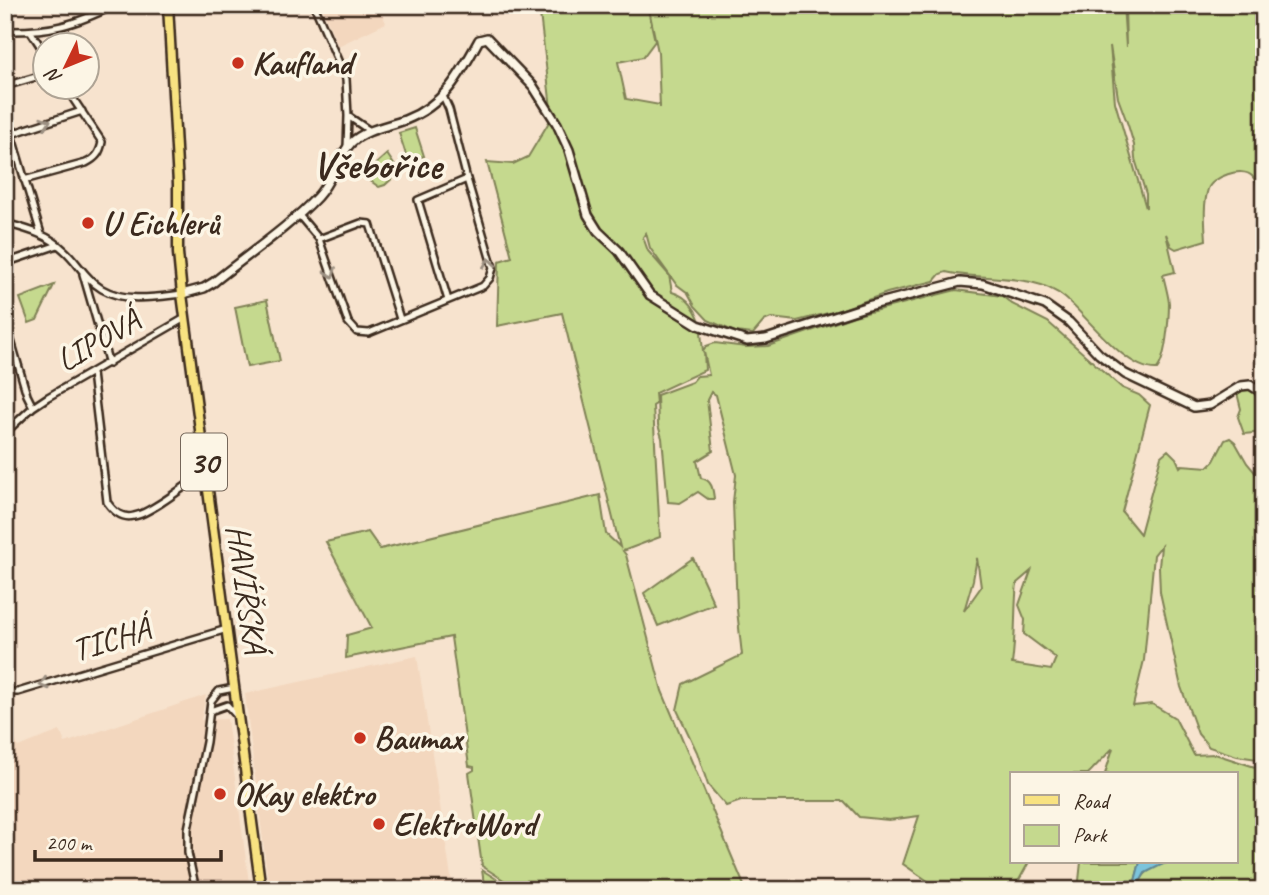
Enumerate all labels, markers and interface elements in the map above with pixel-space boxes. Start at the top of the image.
north arrow [32,32,102,102]
place label: Kaufland [252,42,358,84]
marker: Kaufland [230,55,246,71]
text: N [39,62,67,89]
one-way arrow [40,116,52,131]
district label: Všebořice [313,140,444,190]
place label: U Eichlerů [102,202,221,244]
marker: U Eichlerů [80,215,96,231]
one-way arrow [482,257,497,268]
one-way arrow [322,267,336,279]
street label: LIPOVÁ [49,297,151,381]
road number: 30 [181,434,227,490]
street label: HAVÍŘSKÁ [217,522,277,660]
street label: TICHÁ [67,606,159,671]
one-way arrow [38,676,50,691]
place label: Baumax [374,717,465,759]
marker: Baumax [352,730,368,746]
legend [1010,772,1238,864]
place label: OKay elektro [234,773,376,815]
marker: OKay elektro [212,786,228,802]
text: Road [1073,788,1112,814]
place label: ElektroWord [393,803,541,845]
marker: ElektroWord [371,816,387,832]
scale bar [35,818,220,862]
text: Park [1073,822,1108,848]
text: 200 m [46,830,93,856]

